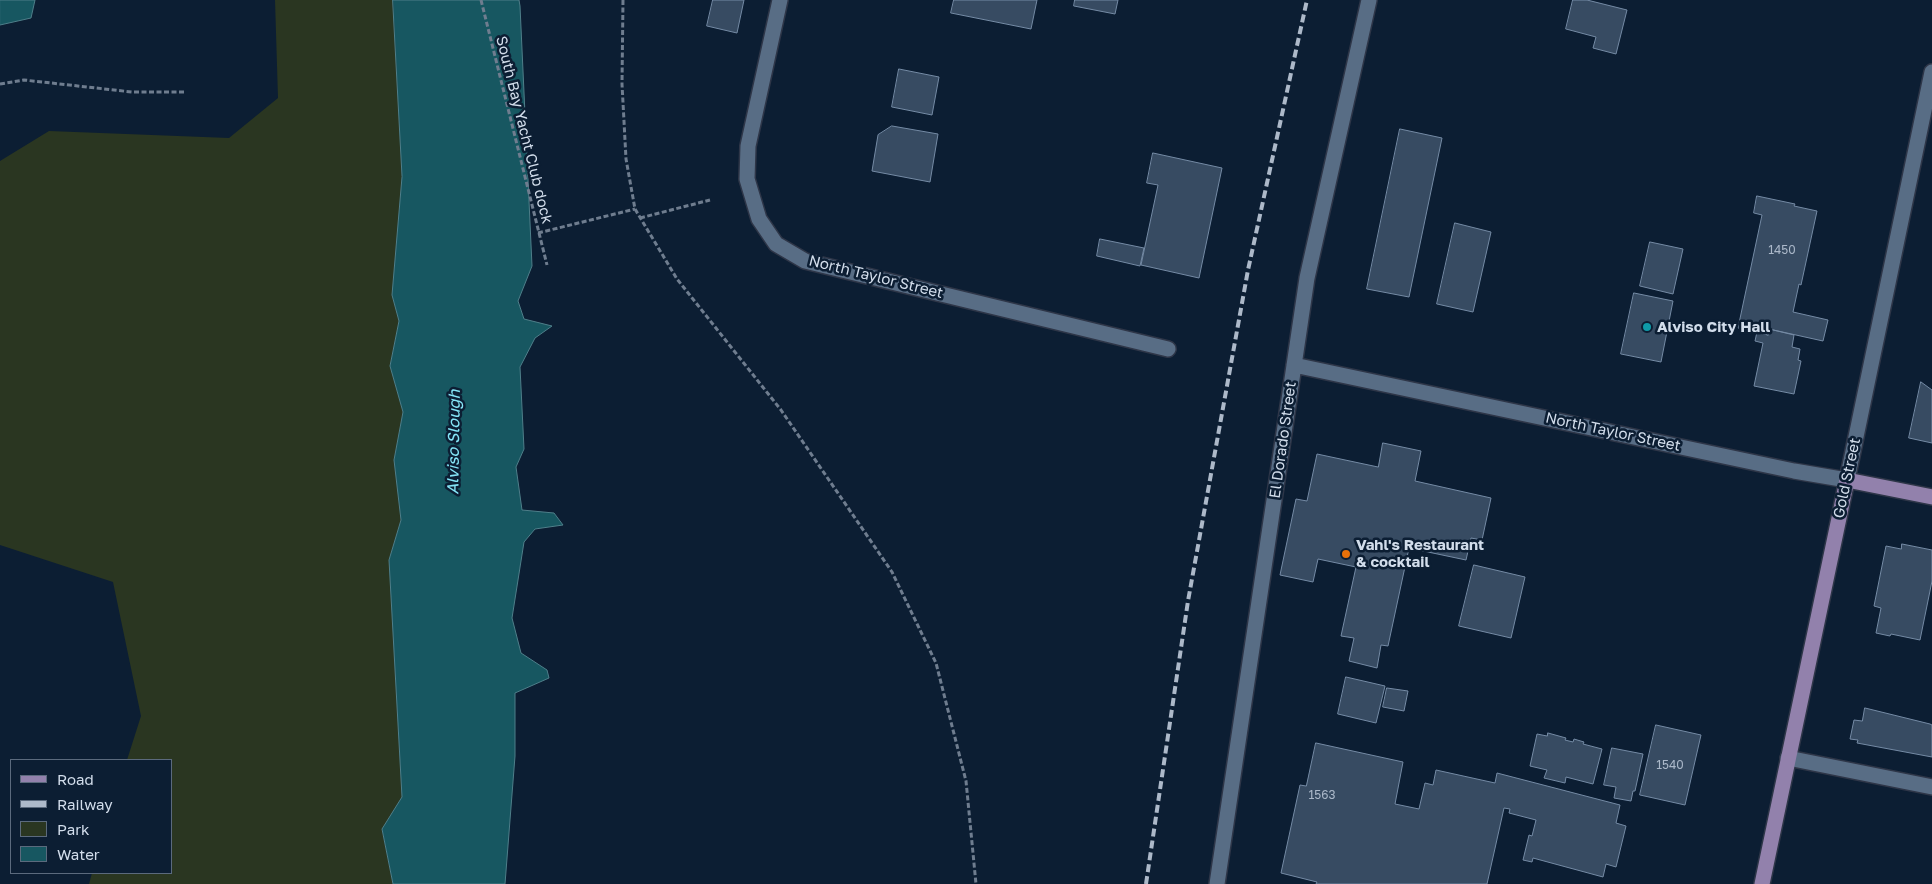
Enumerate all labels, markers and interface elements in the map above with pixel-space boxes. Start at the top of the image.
street label: South Bay Yacht Club dock [492,34,556,226]
house number: 1450 [1768,243,1796,257]
street label: North Taylor Street [807,252,945,302]
place label: Alviso City Hall [1657,318,1770,336]
marker: Alviso City Hall [1641,321,1653,333]
street label: El Dorado Street [1266,380,1300,500]
water label: Alviso Slough [443,389,465,495]
street label: North Taylor Street [1544,409,1682,455]
street label: Gold Street [1830,436,1864,520]
place label: Vahl's Restaurant & cocktail [1356,536,1484,571]
marker: Vahl's Restaurant & cocktail [1340,548,1352,560]
house number: 1540 [1656,758,1684,772]
legend [10,759,172,874]
text: Road [57,770,94,788]
house number: 1563 [1308,788,1336,802]
text: Railway [57,795,113,813]
text: Park [57,820,89,838]
text: Water [57,845,100,863]

